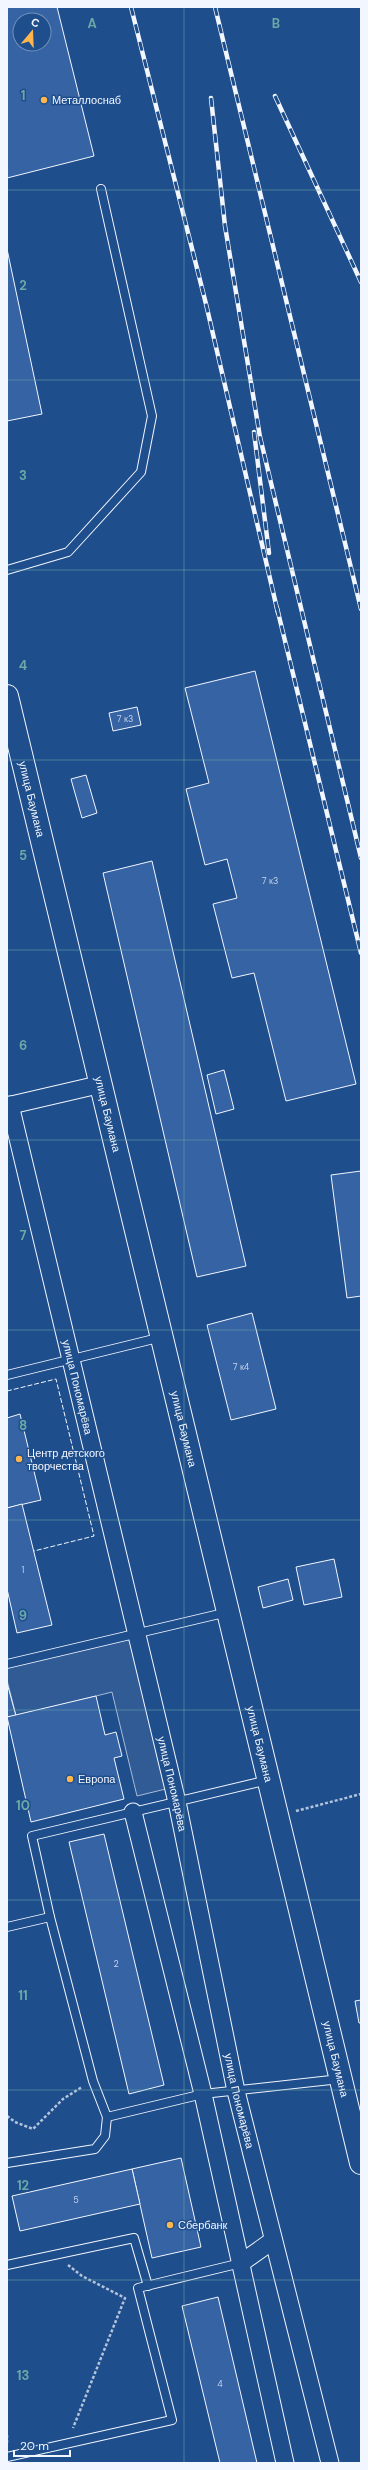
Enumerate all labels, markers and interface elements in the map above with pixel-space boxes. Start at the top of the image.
north arrow [12,12,52,52]
text: С [29,15,41,30]
text: A [87,15,97,32]
text: B [272,15,280,32]
text: 1 [21,87,25,104]
place label: Металлоснаб [52,93,121,107]
marker: Металлоснаб [39,95,49,105]
text: 2 [19,277,27,294]
text: 3 [19,467,27,484]
text: 4 [19,657,27,674]
house number: 7 к3 [117,713,133,725]
street label: улица Баумана [16,760,48,839]
text: 5 [19,847,27,864]
house number: 7 к3 [262,875,278,887]
text: 6 [19,1037,27,1054]
street label: улица Баумана [92,1075,124,1154]
text: 7 [20,1227,27,1244]
street label: улица Пономарёва [59,1338,96,1437]
house number: 7 к4 [233,1361,250,1373]
street label: улица Баумана [168,1390,200,1469]
text: 8 [19,1417,27,1434]
place label: Центр детского творчества [27,1446,105,1473]
marker: Центр детского творчества [14,1454,24,1464]
house number: 1 [22,1564,25,1576]
text: 9 [19,1607,27,1624]
street label: улица Баумана [244,1705,276,1784]
street label: улица Пономарёва [154,1735,190,1834]
place label: Европа [78,1772,116,1786]
marker: Европа [65,1774,75,1784]
text: 10 [16,1797,30,1814]
house number: 2 [113,1958,119,1970]
text: 11 [18,1987,28,2004]
street label: улица Баумана [320,2019,352,2099]
street label: улица Пономарёва [221,2052,257,2151]
text: 12 [17,2177,29,2194]
house number: 5 [73,2194,79,2206]
place label: Сбербанк [178,2218,228,2232]
marker: Сбербанк [165,2220,175,2230]
text: 13 [17,2367,29,2384]
house number: 4 [217,2378,223,2390]
scale bar [14,2432,70,2458]
text: 20 m [20,2438,49,2454]

